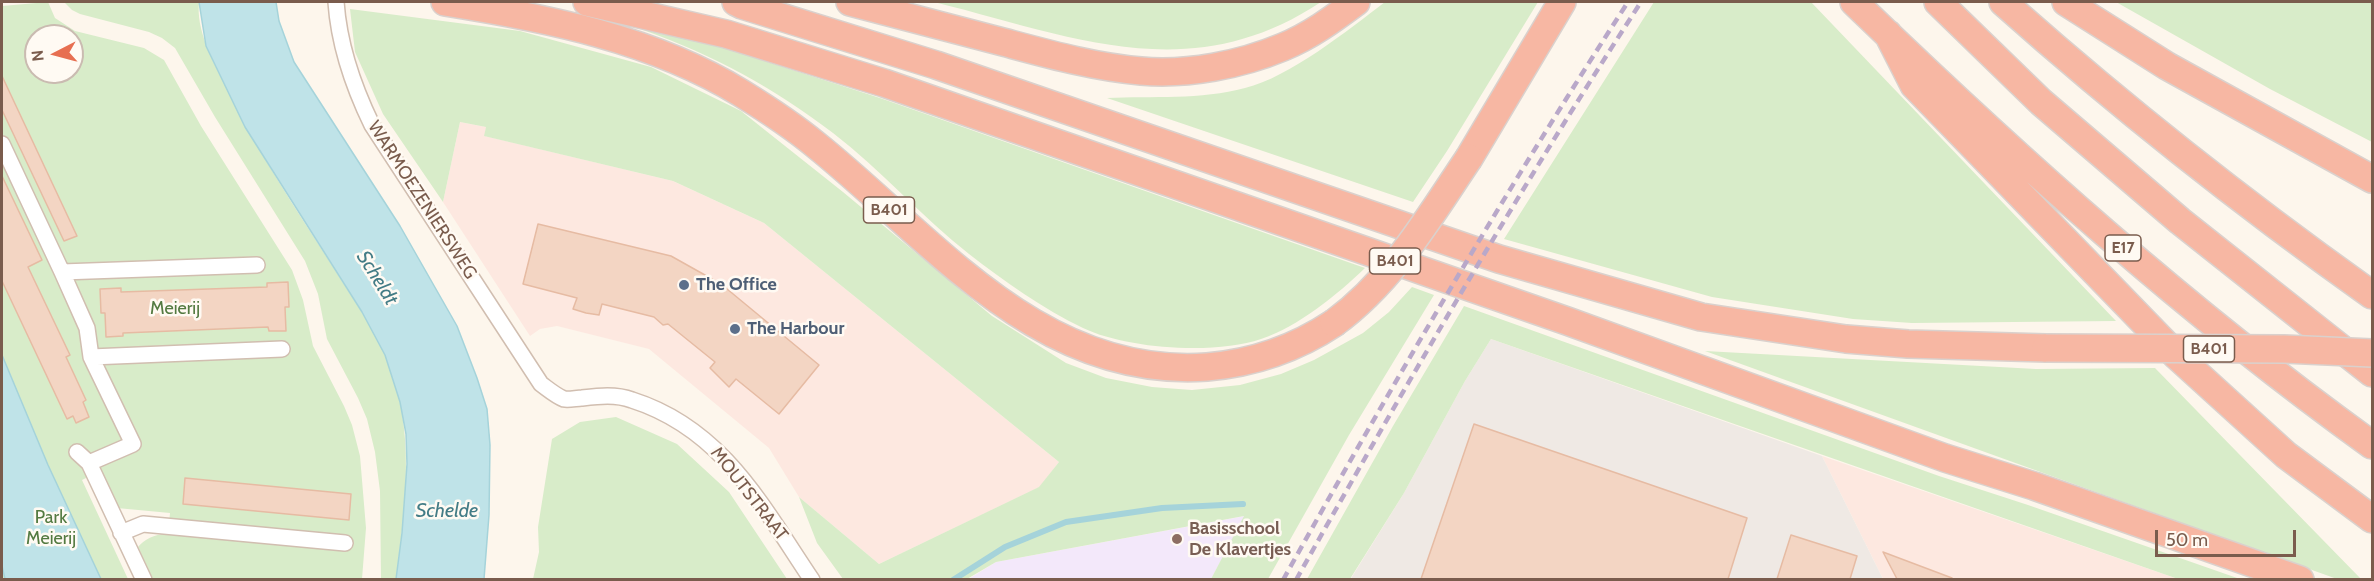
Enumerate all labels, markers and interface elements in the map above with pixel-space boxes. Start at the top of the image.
north arrow [24,24,84,84]
text: N [28,49,48,62]
street label: WARMOEZENIERSWEG [363,117,481,283]
road number: B401 [864,197,914,223]
road number: E17 [2105,235,2141,261]
water label: Scheldt [351,246,403,310]
road number: B401 [1370,248,1420,274]
place label: The Office [696,274,777,296]
marker: The Office [677,278,691,292]
park label: Meierij [150,298,200,320]
place label: The Harbour [747,318,844,340]
marker: The Harbour [728,322,742,336]
road number: B401 [2184,336,2234,362]
street label: MOUTSTRAAT [706,443,792,545]
water label: Schelde [416,499,478,523]
park label: Park Meierij [26,507,76,550]
place label: Basisschool De Klavertjes [1189,518,1291,560]
scale bar [2158,518,2299,556]
text: 50 m [2166,529,2208,551]
marker: Basisschool De Klavertjes [1170,532,1184,546]

